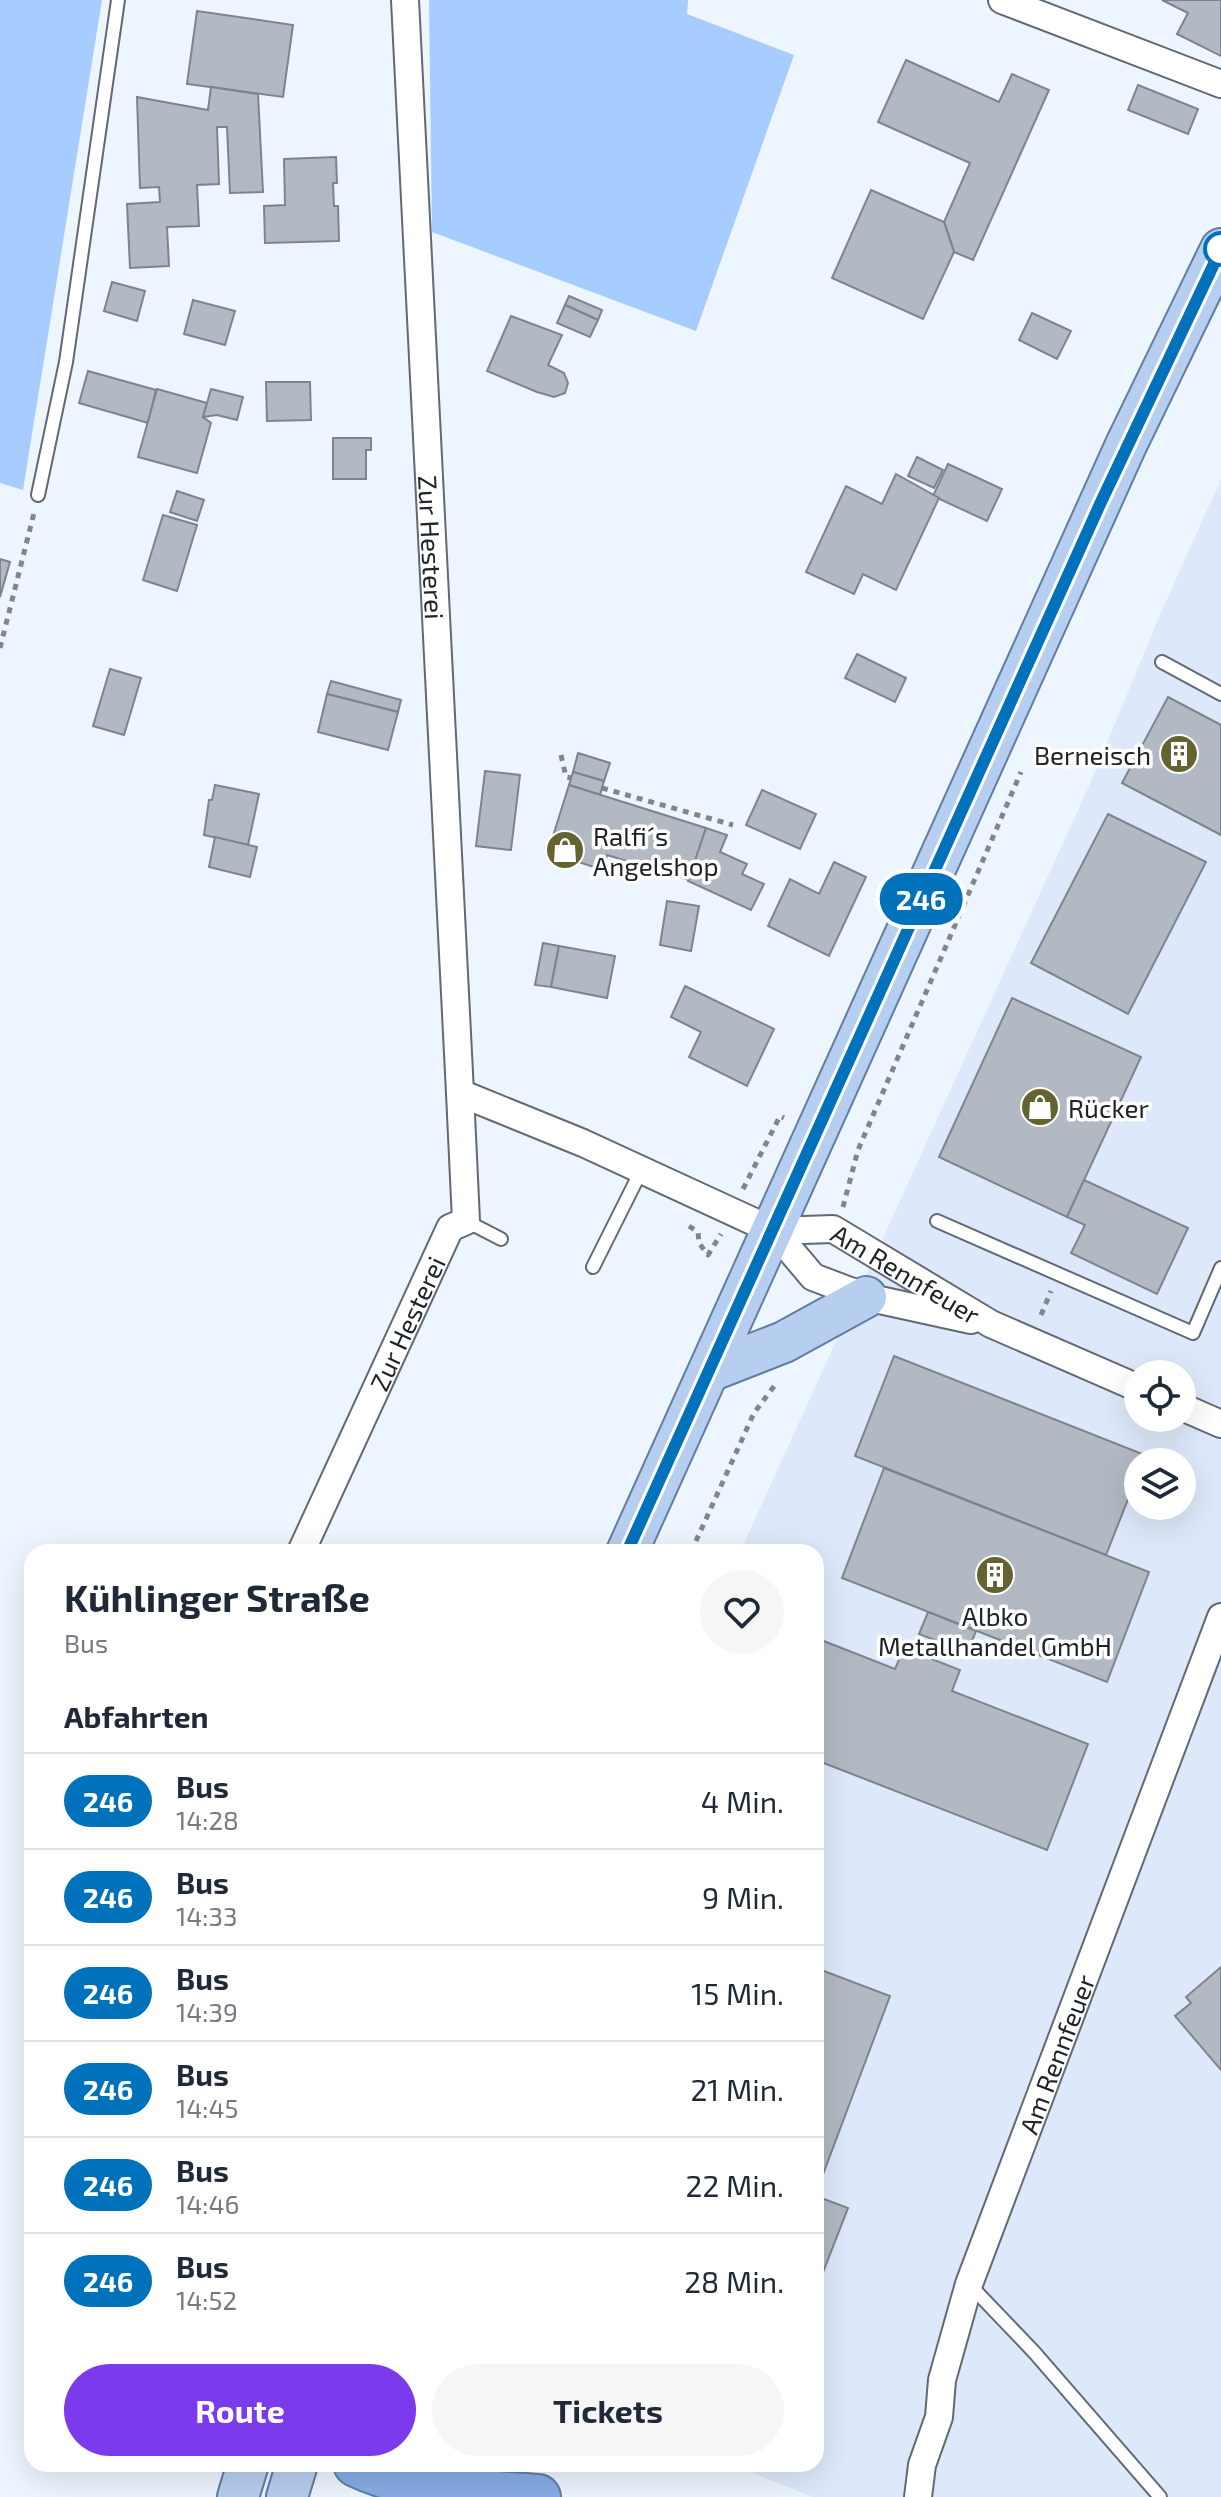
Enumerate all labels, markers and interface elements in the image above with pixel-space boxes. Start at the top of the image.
unlabelled marker [1204,232,1221,266]
street label: Zur Hesterei [413,475,452,620]
building icon: Berneisch [1158,733,1200,775]
place label: Berneisch [1034,739,1151,770]
place label: Ralfi´s Angelshop [593,820,719,881]
shop icon: Ralfi´s Angelshop [544,829,586,871]
line badge: 246 [875,873,967,925]
text: 246 [896,882,946,916]
shop icon: Rücker [1019,1086,1061,1128]
place label: Rücker [1068,1092,1149,1123]
street label: Am Rennfeuer [826,1217,986,1330]
street label: Zur Hesterei [362,1251,450,1395]
map controls [1124,1360,1196,1520]
button: locate [1124,1360,1196,1432]
button: layers [1124,1448,1196,1520]
building icon: Albko Metallhandel GmbH [974,1554,1016,1596]
button: heart [700,1570,784,1654]
text: Kühlinger Straße [64,1574,370,1620]
place label: Albko Metallhandel GmbH [878,1600,1112,1661]
text: Bus [64,1627,108,1658]
text: Abfahrten [64,1698,209,1734]
text: Bus [176,1768,229,1804]
text: 4 Min. [701,1783,784,1819]
text: 246 [83,1784,133,1818]
text: 14:28 [176,1804,239,1835]
text: Bus [176,1864,229,1900]
text: 9 Min. [702,1879,784,1915]
text: 246 [83,1880,133,1914]
text: 14:33 [176,1900,237,1931]
text: Bus [176,1960,229,1996]
street label: Am Rennfeuer [1012,1970,1100,2138]
text: 15 Min. [691,1975,784,2011]
text: 246 [83,1976,133,2010]
text: 14:39 [176,1996,238,2027]
text: Bus [176,2056,229,2092]
text: 21 Min. [690,2071,784,2107]
text: 246 [83,2072,133,2106]
text: 14:45 [176,2092,238,2123]
text: Bus [176,2152,229,2188]
text: 22 Min. [686,2167,784,2203]
text: 246 [83,2168,133,2202]
text: 14:46 [176,2188,239,2219]
text: Bus [176,2248,229,2284]
text: 28 Min. [684,2263,784,2299]
text: 246 [83,2264,133,2298]
text: 14:52 [176,2284,237,2315]
button: Route [64,2364,416,2456]
button: Tickets [432,2364,784,2456]

